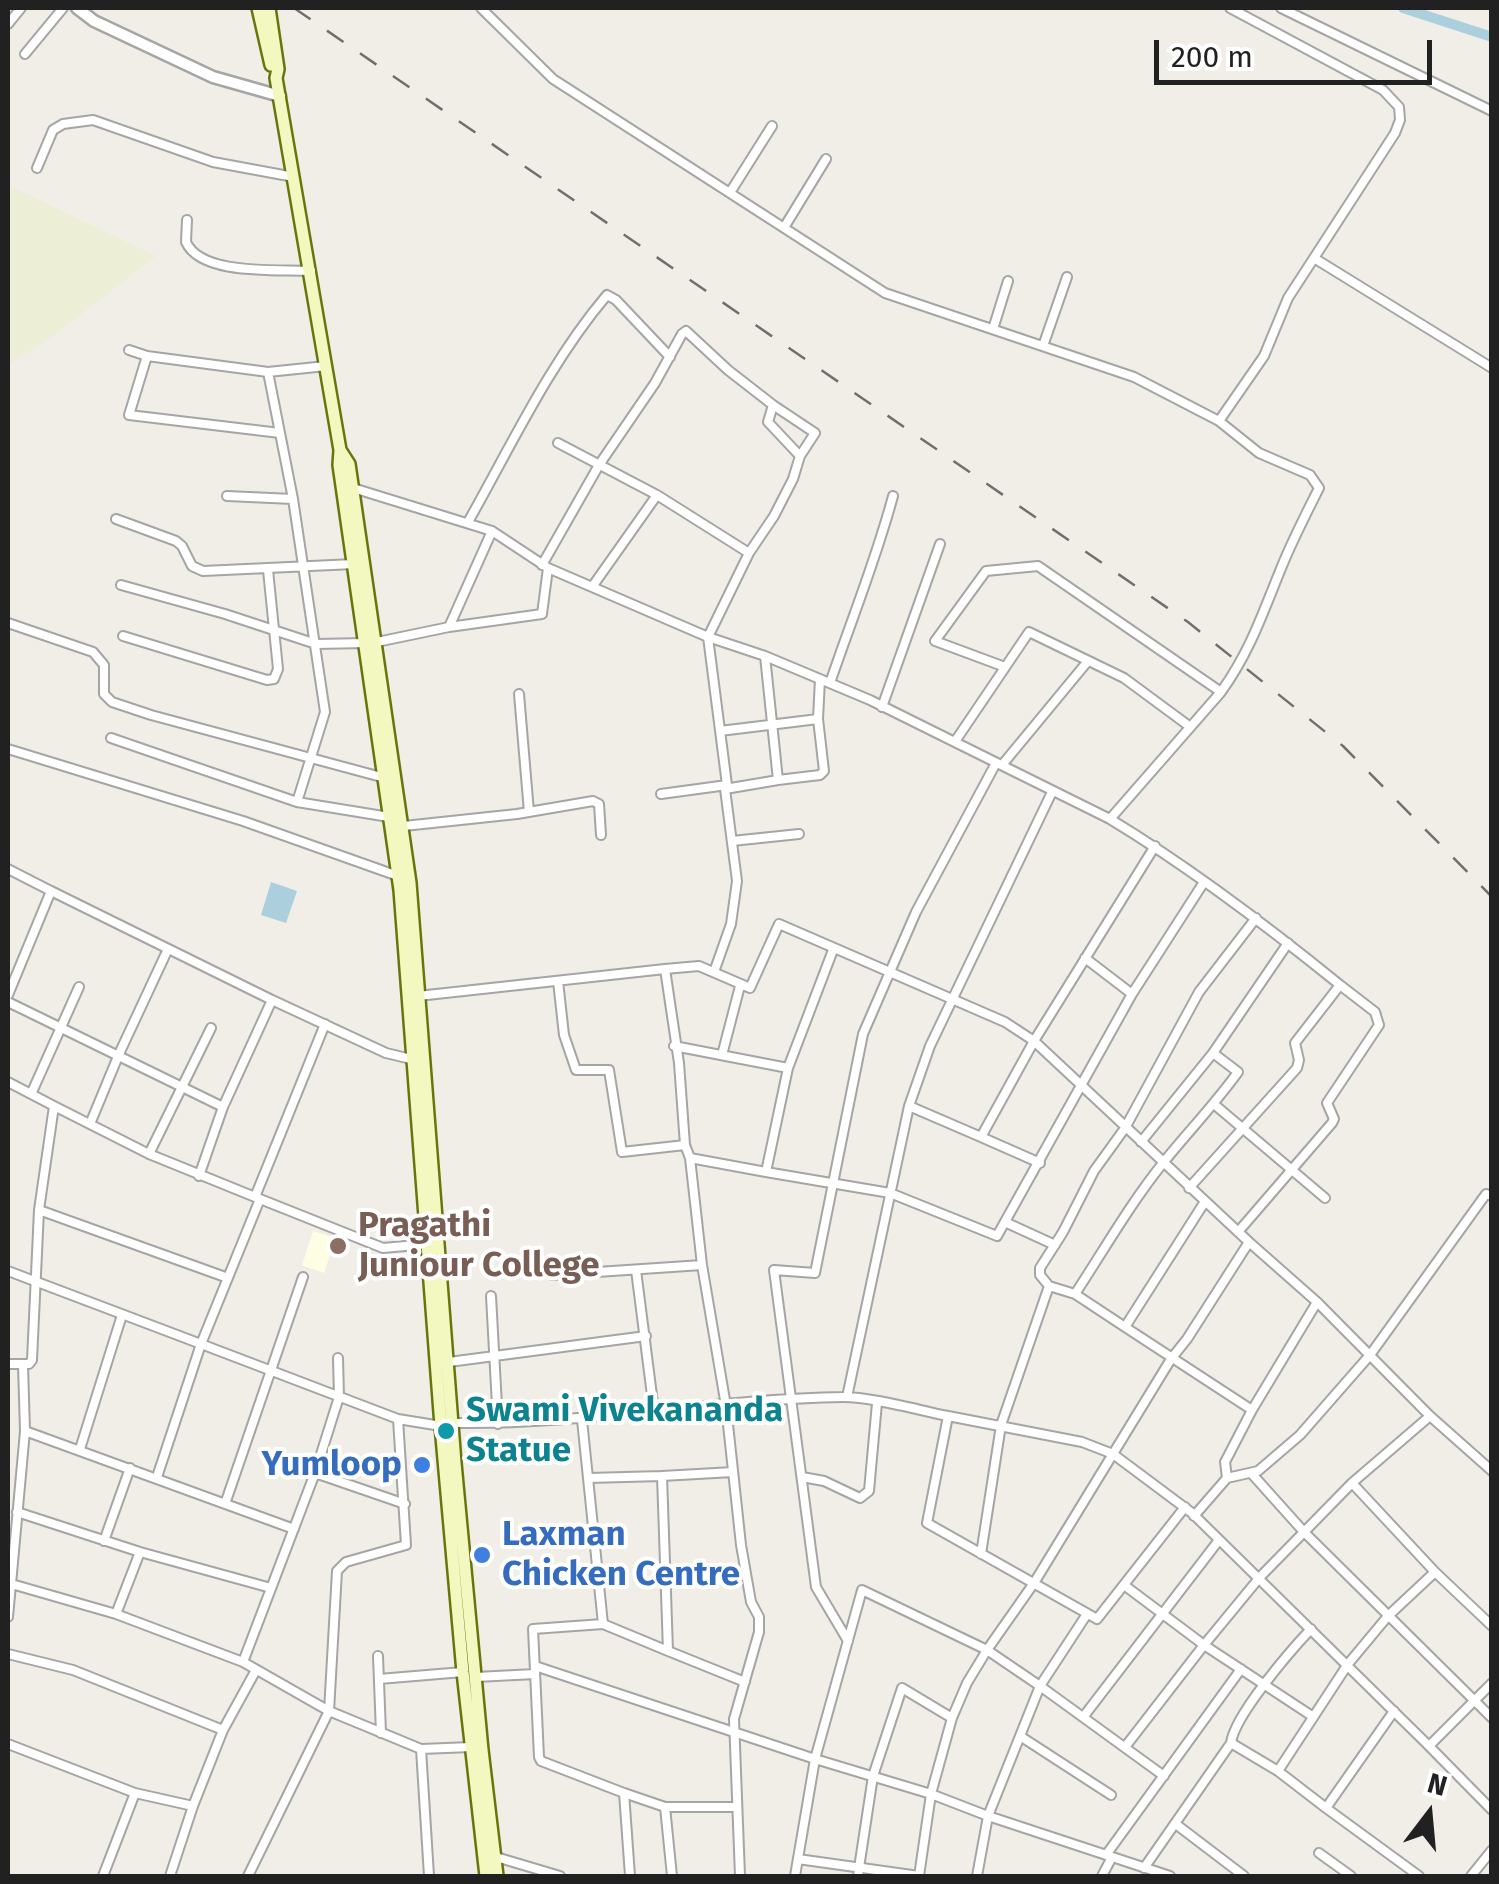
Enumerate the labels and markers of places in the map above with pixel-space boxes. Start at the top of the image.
place label: Pragathi Juniour College [358,1205,600,1287]
marker: Pragathi Juniour College [327,1235,349,1257]
place label: Swami Vivekananda Statue [466,1390,783,1472]
marker: Swami Vivekananda Statue [435,1420,457,1442]
place label: Yumloop [262,1444,402,1486]
marker: Yumloop [411,1454,433,1476]
place label: Laxman Chicken Centre [502,1514,740,1596]
marker: Laxman Chicken Centre [471,1544,493,1566]

